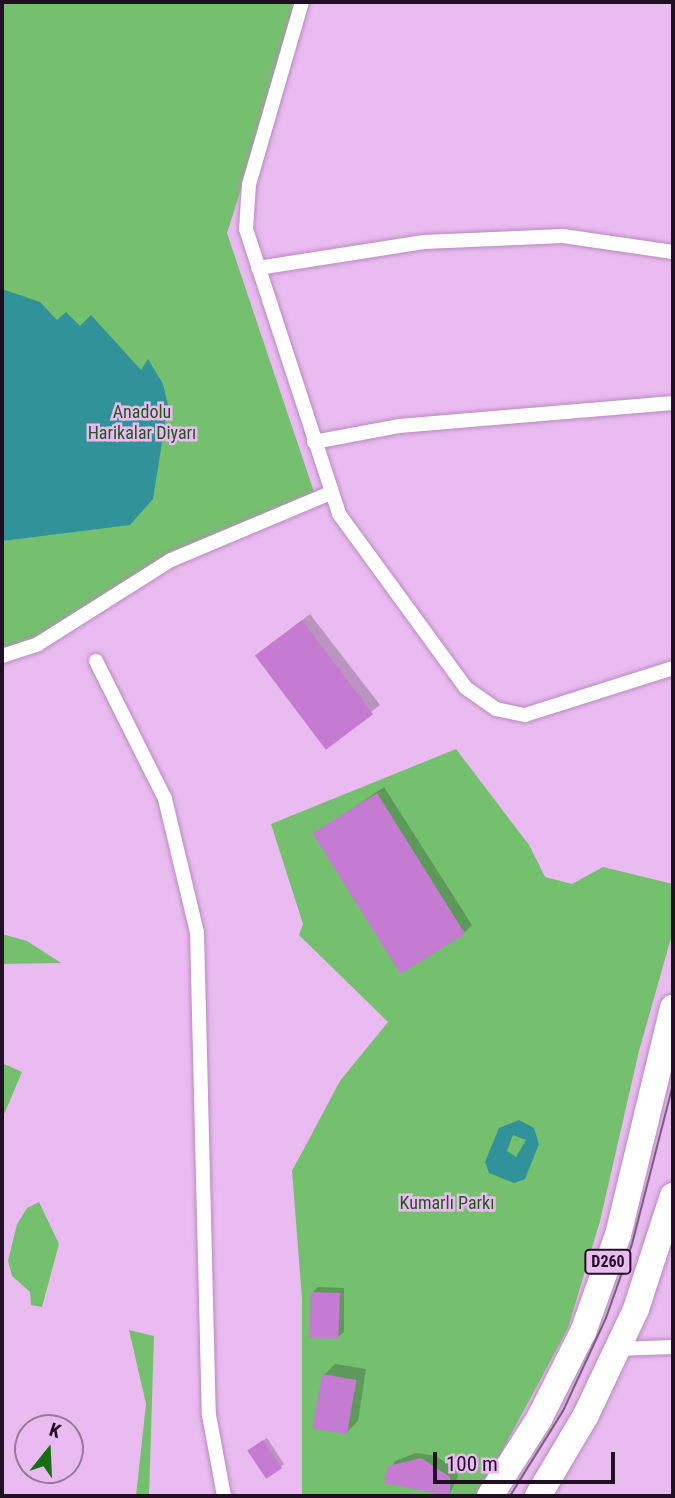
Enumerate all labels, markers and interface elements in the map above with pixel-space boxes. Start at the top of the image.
park label: Anadolu Harikalar Diyarı [88,402,196,444]
park label: Kumarlı Parkı [400,1192,494,1214]
road number: D260 [584,1250,632,1274]
north arrow [14,1414,84,1484]
text: K [46,1418,64,1443]
scale bar [437,1438,619,1482]
text: 100 m [446,1452,498,1476]

